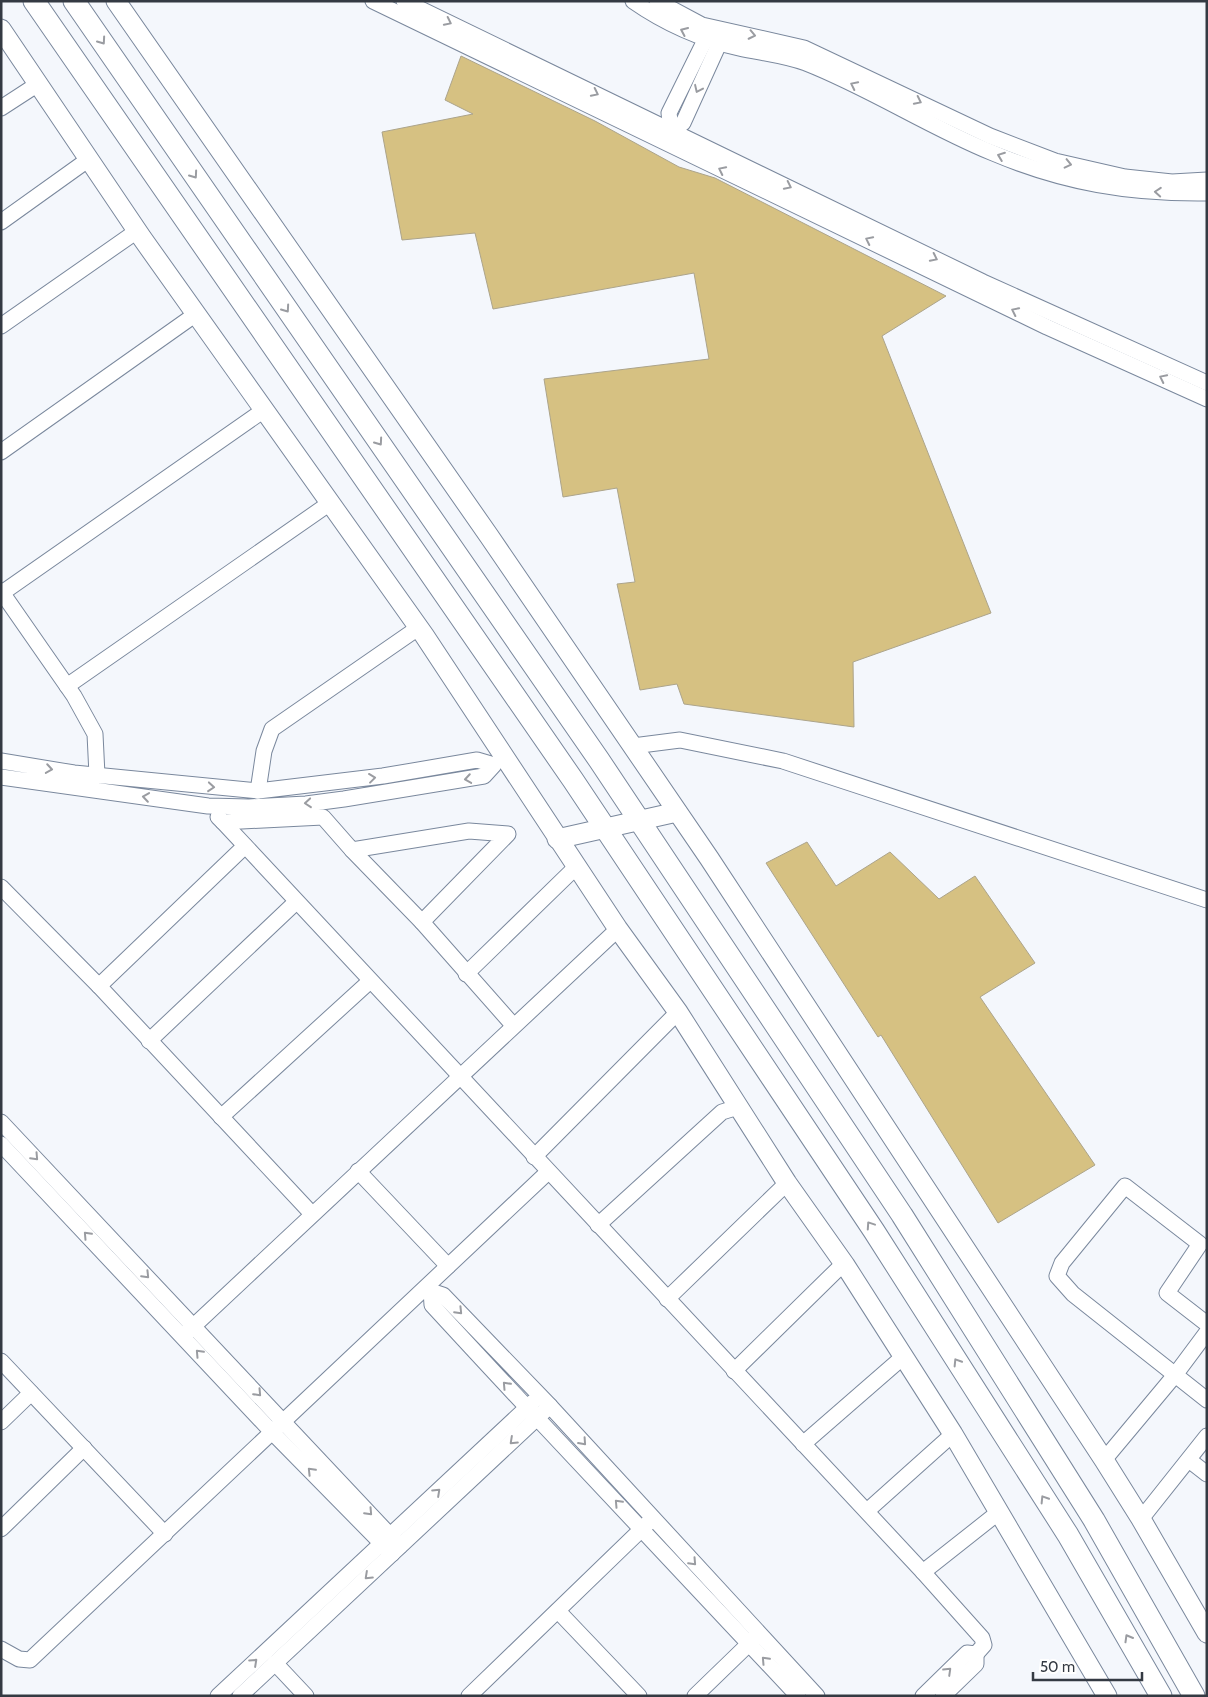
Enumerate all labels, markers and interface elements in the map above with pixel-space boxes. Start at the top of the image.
one-way arrow [443,16,452,27]
one-way arrow [680,26,689,37]
one-way arrow [747,29,756,40]
one-way arrow [96,36,105,45]
one-way arrow [851,81,860,91]
one-way arrow [694,84,705,93]
one-way arrow [590,87,599,97]
one-way arrow [913,95,922,105]
one-way arrow [997,152,1005,162]
one-way arrow [1063,158,1072,169]
one-way arrow [718,165,727,176]
one-way arrow [188,169,197,179]
one-way arrow [783,180,792,191]
one-way arrow [1154,187,1162,198]
one-way arrow [865,236,874,246]
one-way arrow [929,252,938,262]
one-way arrow [280,303,289,312]
one-way arrow [1011,307,1020,317]
one-way arrow [1159,374,1168,384]
one-way arrow [373,436,382,446]
one-way arrow [45,763,54,773]
one-way arrow [369,773,377,784]
one-way arrow [464,773,472,783]
one-way arrow [207,781,215,792]
one-way arrow [141,793,150,803]
one-way arrow [303,798,311,809]
one-way arrow [29,1152,38,1161]
one-way arrow [867,1221,876,1230]
one-way arrow [84,1231,93,1240]
one-way arrow [140,1269,149,1278]
one-way arrow [453,1306,462,1315]
one-way arrow [196,1349,205,1358]
one-way arrow [954,1358,964,1367]
one-way arrow [503,1382,512,1391]
one-way arrow [252,1388,261,1397]
one-way arrow [509,1435,518,1444]
one-way arrow [577,1437,586,1446]
one-way arrow [307,1468,316,1477]
one-way arrow [431,1489,440,1498]
one-way arrow [1041,1495,1051,1504]
one-way arrow [615,1500,624,1509]
one-way arrow [363,1507,372,1516]
one-way arrow [687,1556,696,1565]
one-way arrow [365,1570,374,1579]
one-way arrow [1124,1635,1134,1644]
scale bar [1033,1650,1142,1682]
one-way arrow [762,1657,771,1666]
text: 50 m [1040,1658,1075,1676]
one-way arrow [248,1659,257,1668]
one-way arrow [942,1668,951,1677]

